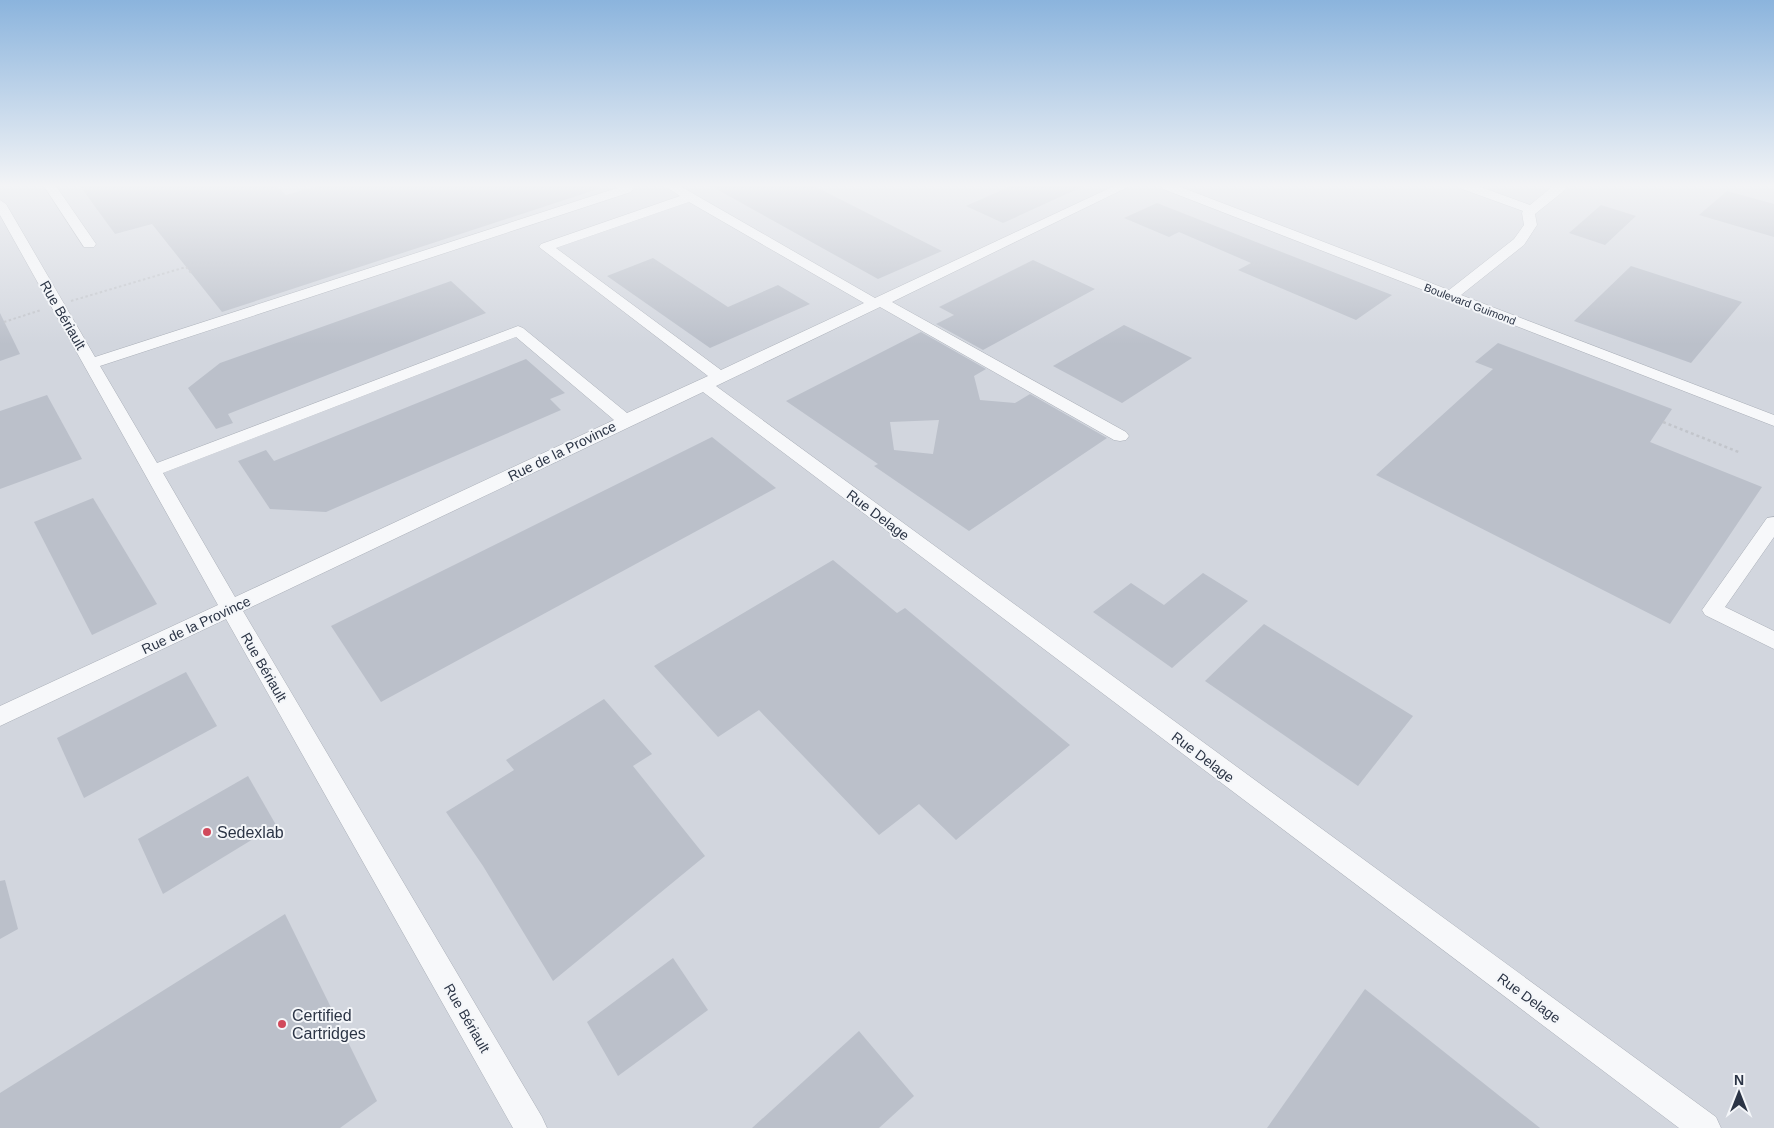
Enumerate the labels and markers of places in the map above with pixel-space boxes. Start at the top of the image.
place label: Sedexlab [217,824,284,841]
marker: Sedexlab [201,826,213,838]
place label: Certified Cartridges [292,1007,366,1042]
marker: Certified Cartridges [276,1018,288,1030]

